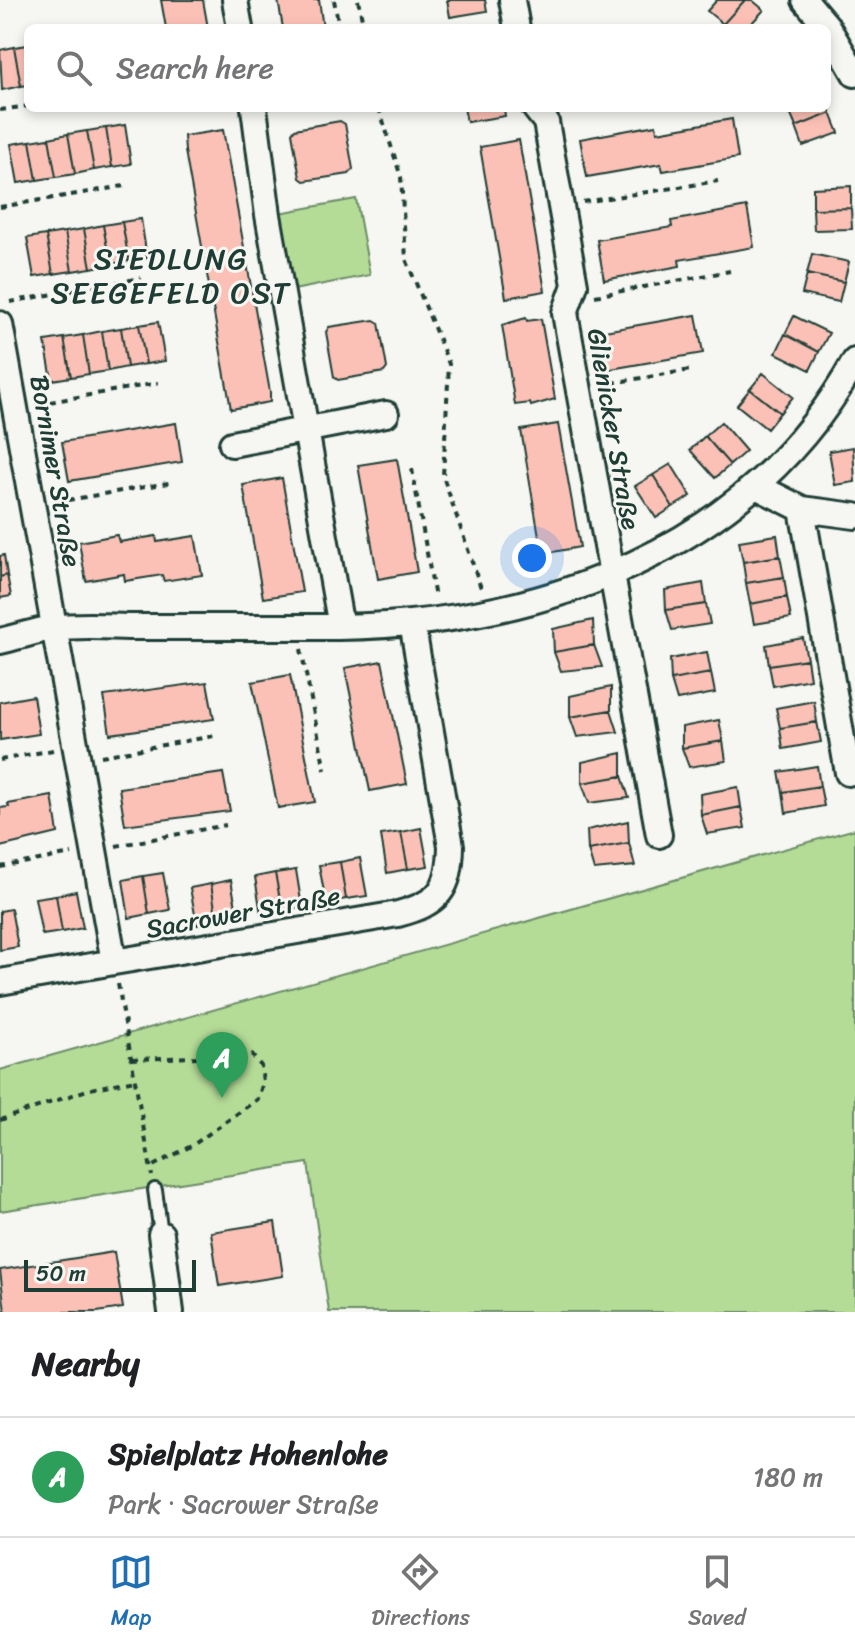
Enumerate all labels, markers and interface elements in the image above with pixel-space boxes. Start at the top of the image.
search box [24,24,831,112]
text: Search here [116,41,274,95]
icon: search [52,46,96,90]
district label: SIEDLUNG SEEGEFELD OST [50,232,292,320]
street label: Glienicker Straße [574,325,654,534]
street label: Bornimer Straße [16,371,96,571]
your location [512,538,552,578]
street label: Sacrower Straße [142,872,344,952]
pin: A [196,1032,248,1098]
text: 50 m [36,1254,86,1293]
scale bar [24,1256,196,1292]
text: Nearby [32,1334,140,1394]
text: Spielplatz Hohenlohe [108,1427,388,1481]
text: A [49,1454,67,1500]
text: 180 m [753,1454,823,1500]
text: Park · Sacrower Straße [108,1481,379,1527]
tab: Map [109,1550,153,1637]
tab: Directions [371,1550,470,1637]
tab: Saved [688,1550,746,1637]

